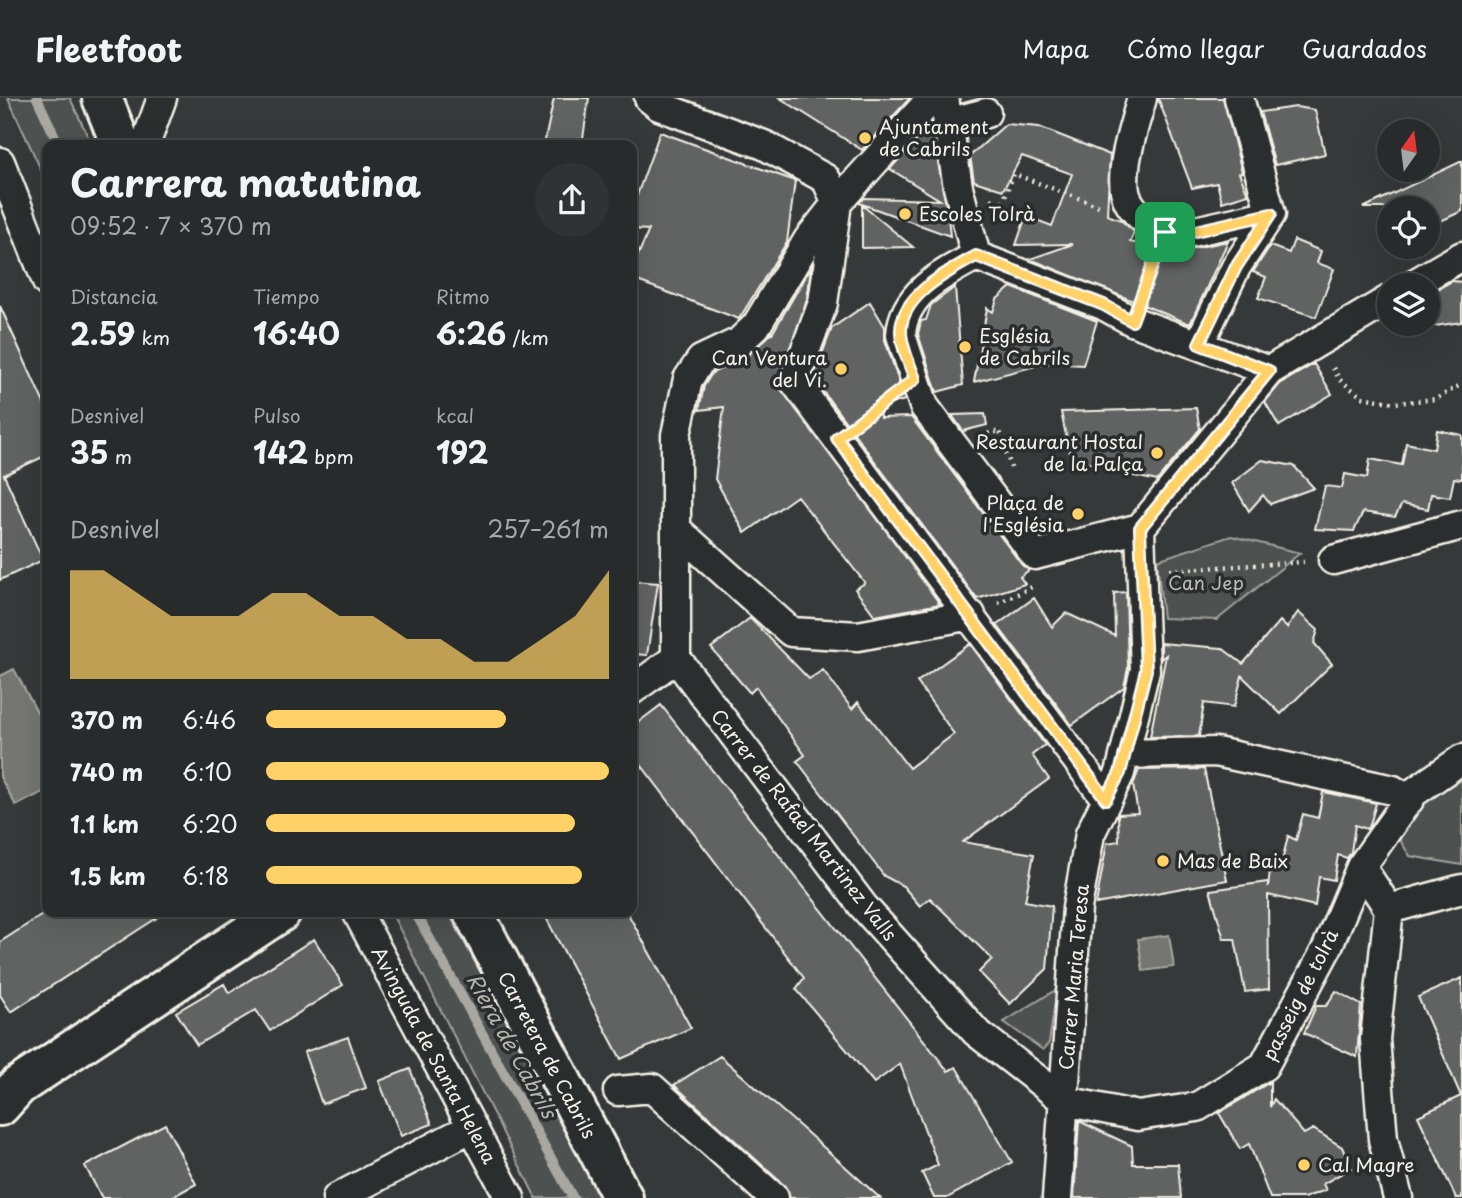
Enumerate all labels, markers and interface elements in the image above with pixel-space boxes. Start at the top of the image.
text: Fleetfoot [35,23,182,73]
text: Mapa [1023,30,1089,66]
text: Cómo llegar [1127,30,1264,66]
text: Guardados [1302,30,1427,66]
place label: Ajuntament de Cabrils [879,112,988,162]
north arrow [1377,119,1440,182]
map controls [1377,119,1440,336]
marker: Ajuntament de Cabrils [857,130,873,146]
text: Carrera matutina [70,153,421,210]
button: share [535,163,609,237]
button: locate [1377,196,1440,259]
place label: Escoles Tolrà [919,199,1035,227]
pin [1135,202,1195,262]
marker: Escoles Tolrà [897,206,913,222]
text: 09:52 · 7 × 370 m [70,208,272,243]
icon: arrive [1146,213,1184,251]
button: layers [1377,273,1440,336]
text: Distancia [70,282,158,310]
text: Tiempo [253,282,320,310]
text: Ritmo [436,282,490,310]
text: 2.59 [70,310,135,355]
text: 16:40 [253,310,340,355]
text: 6:26 [436,310,506,355]
place label: Església de Cabrils [979,321,1070,371]
text: km [135,323,170,351]
text: /km [506,323,549,351]
marker: Església de Cabrils [957,339,973,355]
place label: Can Ventura del Vi. [712,343,827,393]
marker: Can Ventura del Vi. [833,361,849,377]
text: Desnivel [70,401,144,429]
text: Pulso [253,401,301,429]
text: kcal [436,401,474,429]
place label: Restaurant Hostal de la Palça [976,427,1143,477]
text: 35 [70,429,109,474]
text: 142 [253,429,308,474]
text: 192 [436,429,489,474]
text: m [109,442,132,470]
text: bpm [308,442,354,470]
marker: Restaurant Hostal de la Palça [1149,445,1165,461]
place label: Plaça de l'Església [983,488,1064,538]
marker: Plaça de l'Església [1070,506,1086,522]
text: Desnivel [70,511,160,546]
text: 257–261 m [487,511,609,546]
park label: Can Jep [1168,568,1244,596]
text: 370 m [70,702,143,737]
text: 6:46 [182,702,236,737]
street label: Carrer de Rafael Martinez Valls [705,702,904,946]
text: 740 m [70,754,143,789]
text: 6:10 [182,754,232,789]
text: 1.1 km [70,806,139,841]
text: 6:20 [182,806,238,841]
place label: Mas de Baix [1177,846,1288,874]
marker: Mas de Baix [1155,853,1171,869]
text: 1.5 km [70,858,146,893]
text: 6:18 [182,858,229,893]
street label: Carrer Maria Teresa [1051,883,1095,1071]
street label: passeig de tolrà [1254,923,1345,1065]
street label: Avinguda de Santa Helena [366,941,504,1168]
street label: Carretera de Cabrils [492,966,604,1143]
water label: Riera de Cabrils [460,967,567,1126]
place label: Cal Magre [1318,1150,1414,1178]
marker: Cal Magre [1296,1157,1312,1173]

